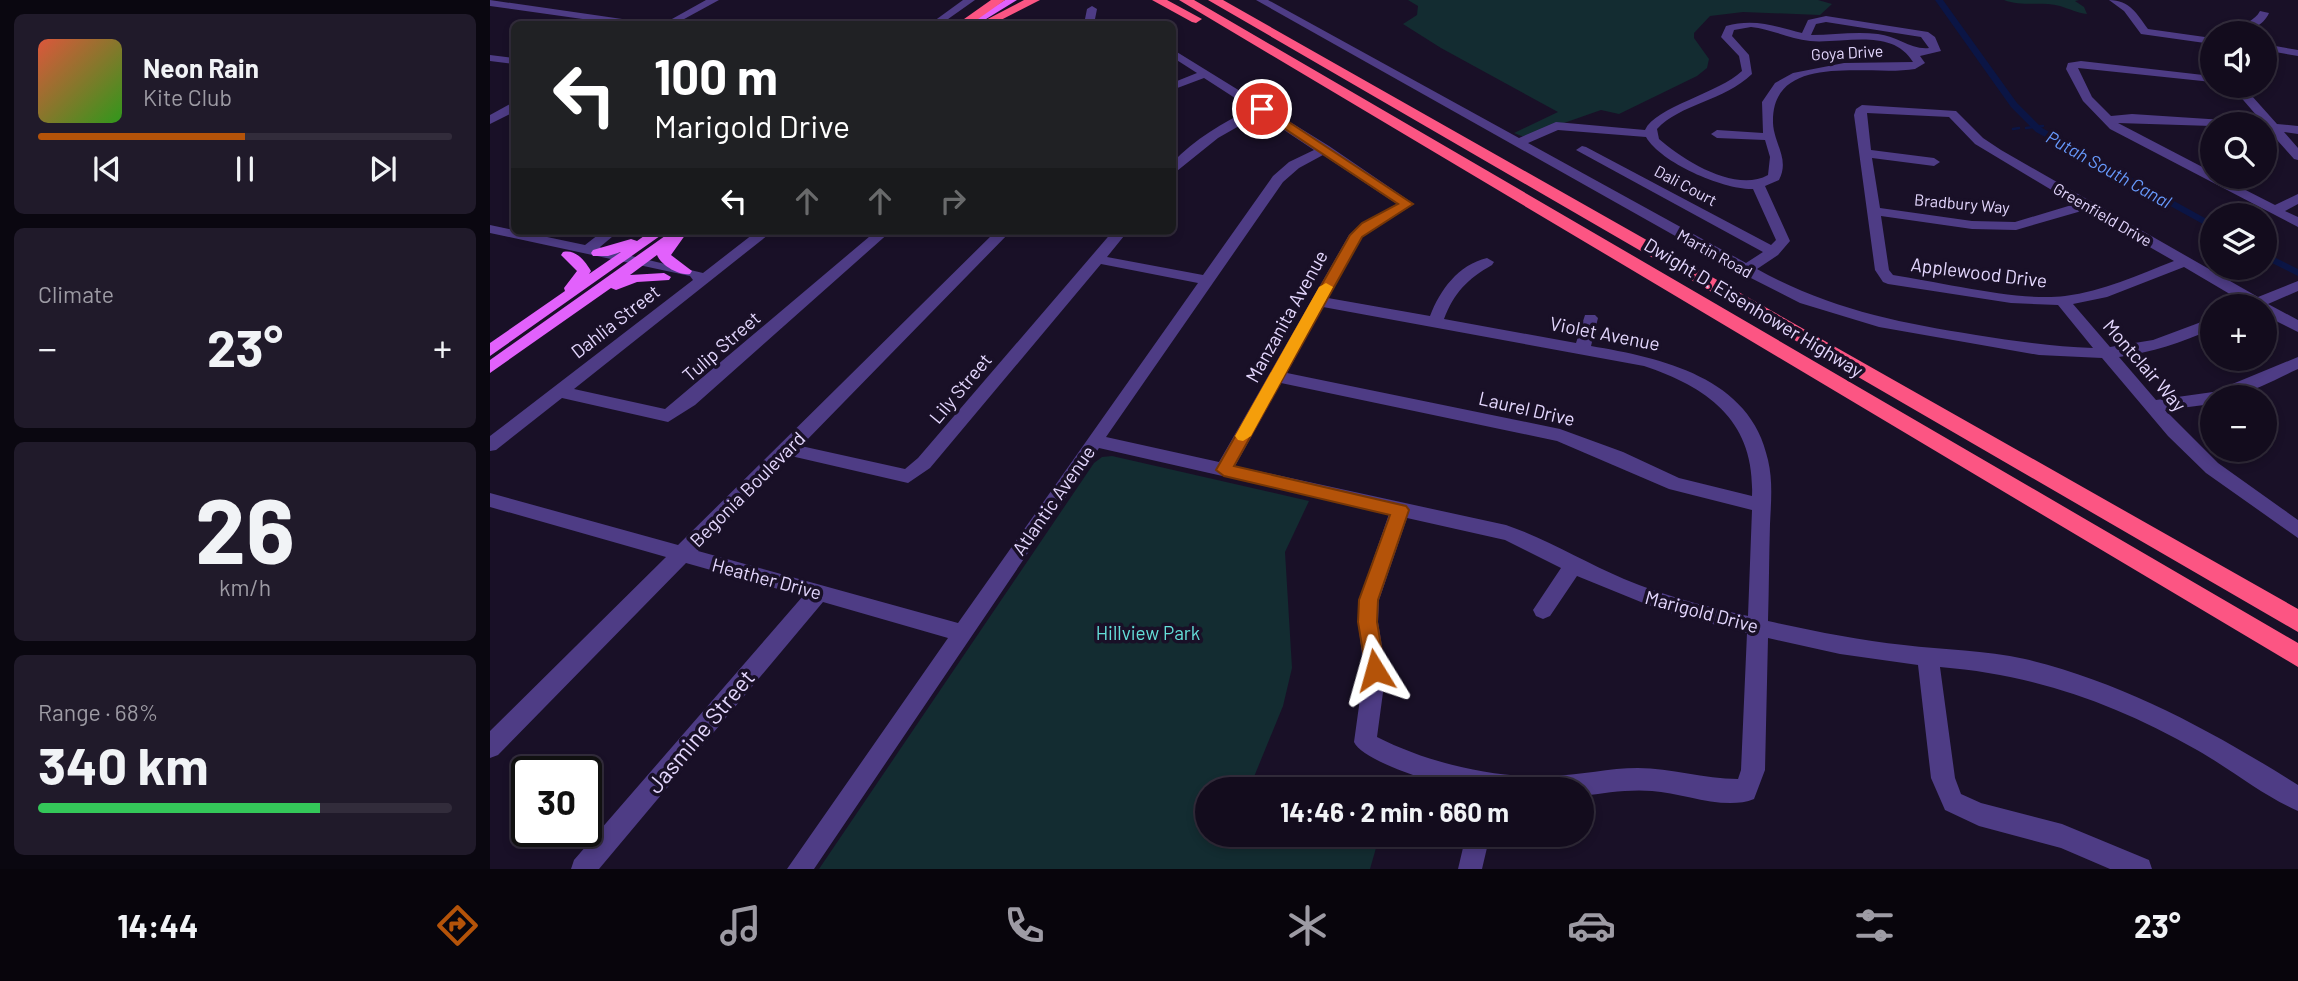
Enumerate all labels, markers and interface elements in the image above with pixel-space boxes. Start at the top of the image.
map controls [2200,21,2277,462]
button: sound [2200,21,2277,98]
street label: Goya Drive [1810,41,1884,63]
text: 100 m [654,46,778,105]
icon: left [539,49,630,140]
text: Neon Rain [143,52,259,83]
pin [1232,79,1292,139]
text: Kite Club [143,83,232,111]
icon: arrive [1243,90,1281,128]
text: Marigold Drive [654,106,850,144]
button: search [2200,112,2277,189]
water label: Putah South Canal [2043,126,2175,212]
icon: previous [88,150,126,188]
icon: pause [226,150,264,188]
icon: next [364,150,402,188]
street label: Dali Court [1652,161,1720,209]
street label: Greenfield Drive [2050,178,2156,250]
icon: left [715,182,753,220]
icon: ahead [788,182,826,220]
icon: ahead [861,182,899,220]
icon: right [934,182,972,220]
street label: Bradbury Way [1914,189,2011,217]
button: layers [2200,203,2277,280]
street label: Martin Road [1674,225,1756,281]
street label: Dwight D. Eisenhower Highway [1640,232,1868,382]
street label: Manzanita Avenue [1240,246,1332,386]
street label: Applewood Drive [1909,252,2049,292]
street label: Dahlia Street [566,279,664,363]
text: Climate [38,280,114,308]
button: + [2200,294,2277,371]
street label: Tulip Street [677,306,765,386]
street label: Violet Avenue [1548,311,1662,355]
street label: Montclair Way [2099,314,2191,416]
text: 23° [207,315,283,377]
text: − [38,324,57,370]
text: + [433,324,452,370]
street label: Lily Street [924,348,996,428]
button: − [2200,385,2277,462]
street label: Laurel Drive [1477,386,1577,430]
street label: Begonia Boulevard [685,427,809,551]
street label: Atlantic Avenue [1007,441,1099,559]
text: 26 [195,473,295,582]
street label: Heather Drive [710,552,824,604]
text: km/h [219,573,271,601]
street label: Marigold Drive [1643,585,1761,637]
park label: Hillview Park [1096,621,1200,644]
position arrow [1338,633,1412,707]
street label: Jasmine Street [640,663,760,799]
text: Range · 68% [38,698,158,726]
text: 340 km [38,733,209,795]
speed limit sign: 30 [511,756,602,847]
text: 14:46 · 2 min · 660 m [1280,796,1509,827]
icon: directions [433,901,482,950]
icon: music [716,901,765,950]
icon: phone [1000,901,1049,950]
icon: climate [1283,901,1332,950]
icon: car [1567,901,1616,950]
icon: filters [1850,901,1899,950]
text: 14:44 [117,906,198,944]
text: 23° [2134,906,2181,944]

